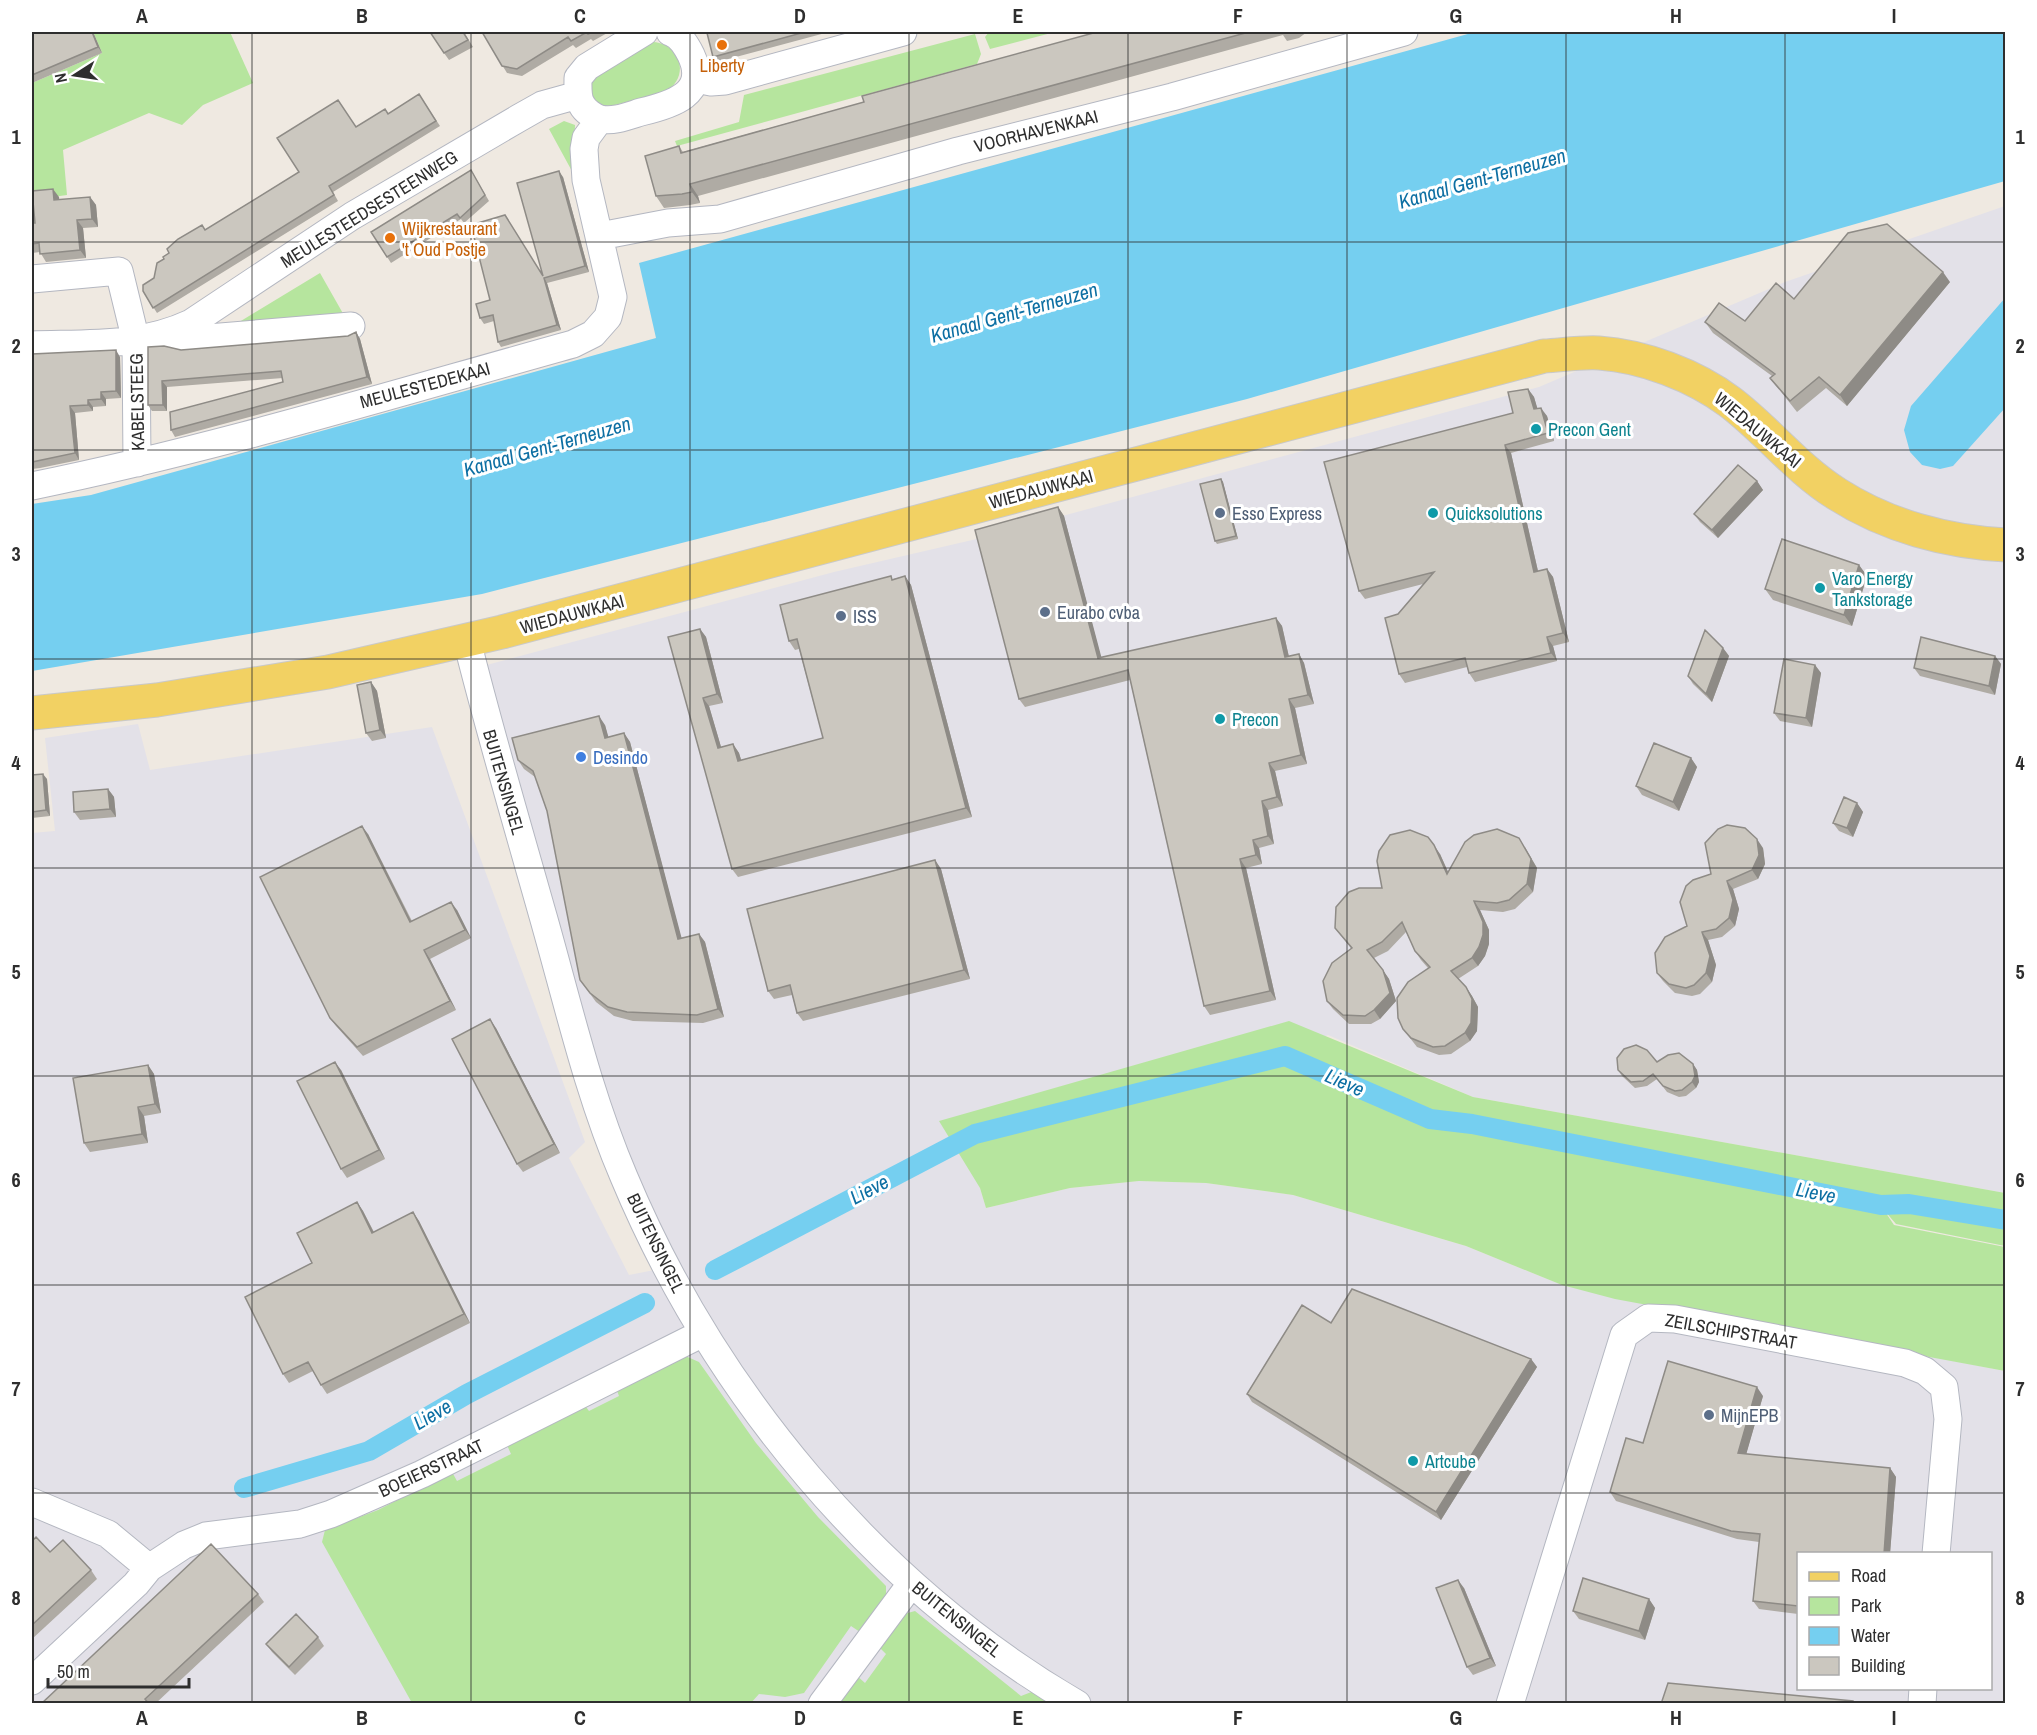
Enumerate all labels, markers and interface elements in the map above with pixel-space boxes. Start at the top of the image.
text: A [136,2,148,29]
text: B [356,2,368,29]
text: C [574,2,586,29]
text: D [794,2,806,29]
text: E [1013,2,1024,29]
text: F [1233,2,1243,29]
text: G [1450,2,1462,29]
text: H [1670,2,1682,29]
text: I [1892,2,1896,29]
marker: Liberty [715,38,729,52]
north arrow [45,45,105,105]
place label: Liberty [699,53,745,78]
text: N [49,71,72,85]
street label: VOORHAVENKAAI [971,104,1101,158]
text: 1 [11,123,21,150]
text: 1 [2015,123,2025,150]
water label: Kanaal Gent-Terneuzen [1395,141,1569,215]
street label: MEULESTEEDSESTEENWEG [276,144,462,274]
place label: Wijkrestaurant 't Oud Postje [402,216,497,262]
marker: Wijkrestaurant 't Oud Postje [383,231,397,245]
water label: Kanaal Gent-Terneuzen [927,275,1101,349]
text: 2 [11,332,21,359]
text: 2 [2015,332,2025,359]
street label: KABELSTEEG [124,353,150,451]
street label: MEULESTEDEKAAI [357,356,493,414]
street label: WIEDAUWKAAI [1709,386,1807,474]
water label: Kanaal Gent-Terneuzen [460,409,634,483]
place label: Precon Gent [1548,417,1631,442]
marker: Precon Gent [1529,422,1543,436]
street label: WIEDAUWKAAI [986,463,1096,515]
place label: Esso Express [1232,501,1322,526]
place label: Quicksolutions [1445,501,1543,526]
marker: Esso Express [1213,506,1227,520]
marker: Quicksolutions [1426,506,1440,520]
text: 3 [11,540,21,567]
text: 3 [2015,540,2025,567]
place label: Varo Energy Tankstorage [1832,566,1914,612]
marker: Varo Energy Tankstorage [1813,581,1827,595]
street label: WIEDAUWKAAI [517,588,627,640]
place label: Eurabo cvba [1057,600,1140,625]
place label: ISS [853,604,877,629]
marker: Eurabo cvba [1038,605,1052,619]
marker: ISS [834,609,848,623]
place label: Precon [1232,707,1279,732]
marker: Precon [1213,712,1227,726]
street label: BUITENSINGEL [477,727,531,837]
place label: Desindo [593,745,648,770]
text: 4 [11,749,21,776]
text: 4 [2015,749,2025,776]
marker: Desindo [574,750,588,764]
text: 5 [11,958,21,985]
text: 5 [2015,958,2025,985]
water label: Lieve [1321,1062,1369,1102]
text: 6 [11,1166,21,1193]
text: 6 [2015,1166,2025,1193]
water label: Lieve [845,1168,893,1210]
water label: Lieve [1794,1175,1838,1209]
street label: BUITENSINGEL [621,1189,691,1297]
street label: ZEILSCHIPSTRAAT [1663,1307,1799,1355]
text: 7 [11,1375,21,1402]
text: 7 [2015,1375,2025,1402]
water label: Lieve [408,1392,456,1436]
place label: MijnEPB [1721,1403,1779,1428]
marker: MijnEPB [1702,1408,1716,1422]
street label: BOEIERSTRAAT [375,1433,487,1503]
place label: Artcube [1424,1449,1476,1474]
marker: Artcube [1406,1454,1420,1468]
legend [1797,1552,1992,1690]
text: Road [1851,1563,1886,1588]
street label: BUITENSINGEL [907,1575,1007,1663]
text: 8 [11,1584,21,1611]
text: 8 [2015,1584,2025,1611]
text: Park [1851,1593,1882,1618]
text: Water [1851,1623,1890,1648]
scale bar [48,1651,189,1689]
text: Building [1851,1653,1906,1678]
text: 50 m [57,1659,90,1684]
text: A [136,1704,148,1731]
text: B [356,1704,368,1731]
text: C [574,1704,586,1731]
text: D [794,1704,806,1731]
text: E [1013,1704,1024,1731]
text: F [1233,1704,1243,1731]
text: G [1450,1704,1462,1731]
text: H [1670,1704,1682,1731]
text: I [1892,1704,1896,1731]

